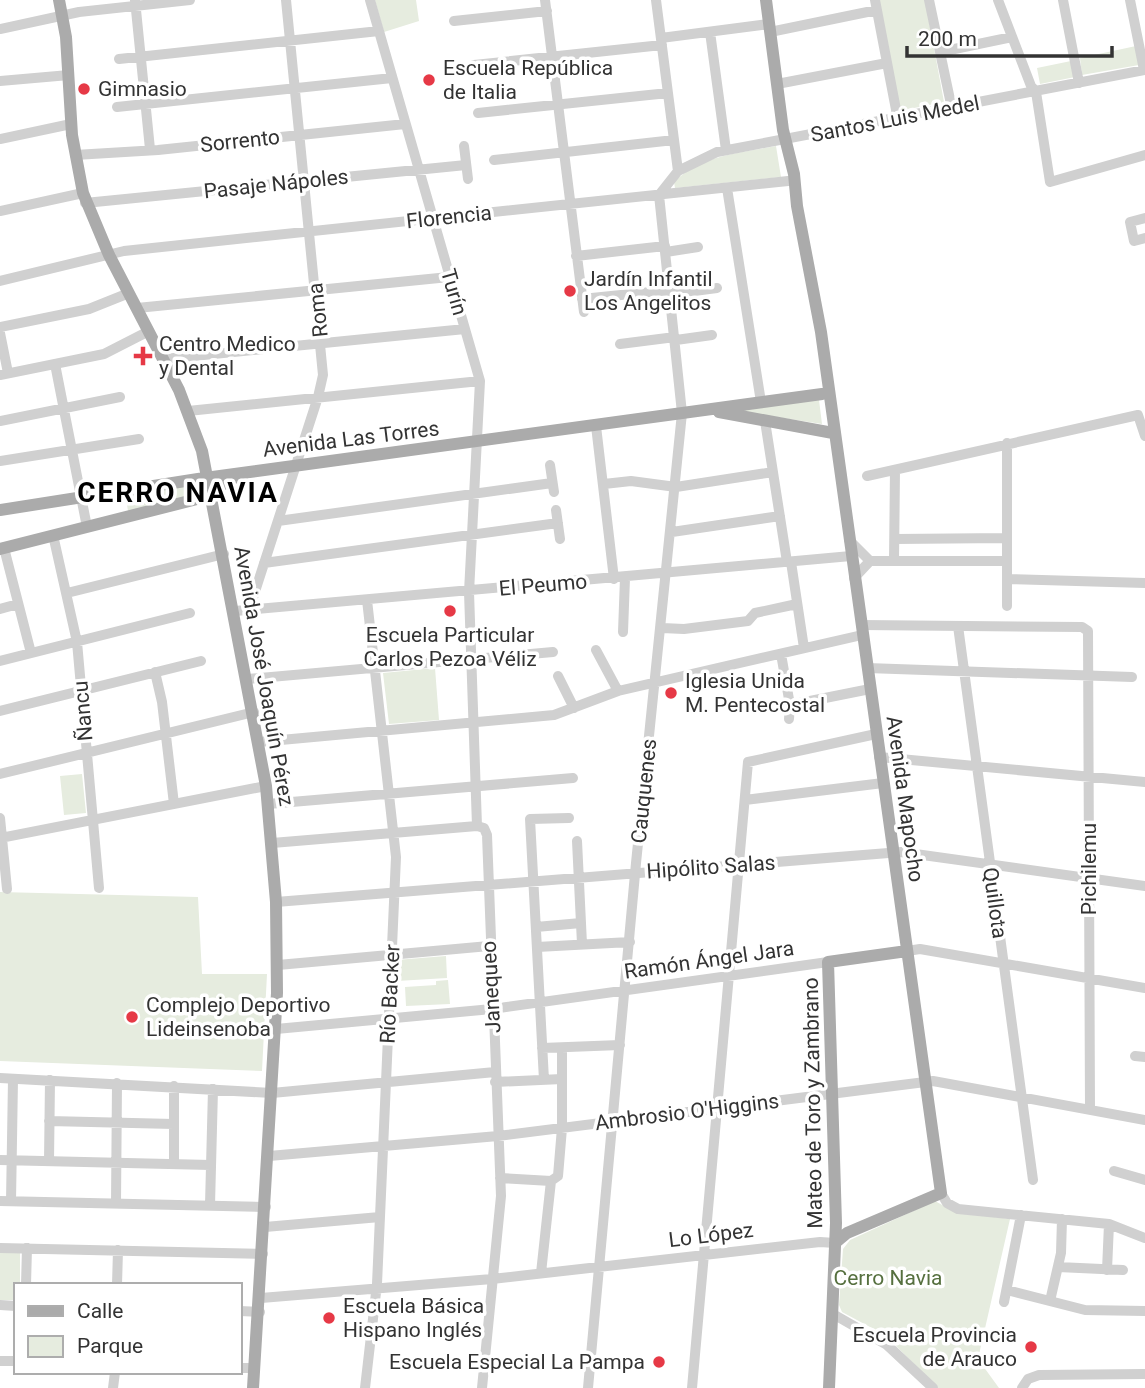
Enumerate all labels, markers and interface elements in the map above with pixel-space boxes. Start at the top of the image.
scale bar [907,14,1112,58]
text: 200 m [918,27,977,51]
place label: Escuela República de Italia [443,56,613,104]
marker: Escuela República de Italia [421,72,437,88]
place label: Gimnasio [98,77,187,101]
marker: Gimnasio [76,81,92,97]
street label: Santos Luis Medel [809,91,981,147]
street label: Sorrento [199,125,281,157]
street label: Pasaje Nápoles [202,164,350,204]
street label: Florencia [405,201,493,233]
street label: Turín [436,266,472,318]
place label: Jardín Infantil Los Angelitos [584,267,713,315]
street label: Roma [303,282,333,338]
marker: Jardín Infantil Los Angelitos [562,283,578,299]
place label: Centro Medico y Dental [159,332,296,380]
marker: Centro Medico y Dental [133,346,153,366]
street label: Avenida Las Torres [261,416,441,462]
district label: CERRO NAVIA [77,476,279,509]
street label: Avenida José Joaquín Pérez [229,544,299,808]
street label: El Peumo [498,569,588,601]
marker: Escuela Particular Carlos Pezoa Véliz [442,603,458,619]
place label: Escuela Particular Carlos Pezoa Véliz [363,623,537,671]
place label: Iglesia Unida M. Pentecostal [685,669,825,717]
street label: Ñancu [68,680,98,742]
marker: Iglesia Unida M. Pentecostal [663,685,679,701]
street label: Avenida Mapocho [881,714,929,884]
street label: Cauquenes [627,738,661,844]
street label: Pichilemu [1077,823,1101,915]
street label: Hipólito Salas [646,851,776,883]
street label: Quillota [978,866,1012,940]
street label: Ramón Ángel Jara [623,936,795,984]
street label: Janequeo [477,940,505,1034]
street label: Río Backer [375,944,405,1044]
street label: Mateo de Toro y Zambrano [799,977,827,1229]
place label: Complejo Deportivo Lideinsenoba [146,993,331,1041]
marker: Complejo Deportivo Lideinsenoba [124,1009,140,1025]
street label: Ambrosio O'Higgins [594,1089,780,1135]
street label: Lo López [667,1218,755,1252]
park label: Cerro Navia [834,1266,942,1290]
legend [14,1283,242,1374]
place label: Escuela Básica Hispano Inglés [343,1294,484,1342]
text: Calle [77,1299,123,1323]
marker: Escuela Básica Hispano Inglés [321,1310,337,1326]
place label: Escuela Provincia de Arauco [852,1323,1017,1371]
text: Parque [77,1334,143,1358]
marker: Escuela Provincia de Arauco [1023,1339,1039,1355]
place label: Escuela Especial La Pampa [389,1350,645,1374]
marker: Escuela Especial La Pampa [651,1354,667,1370]

